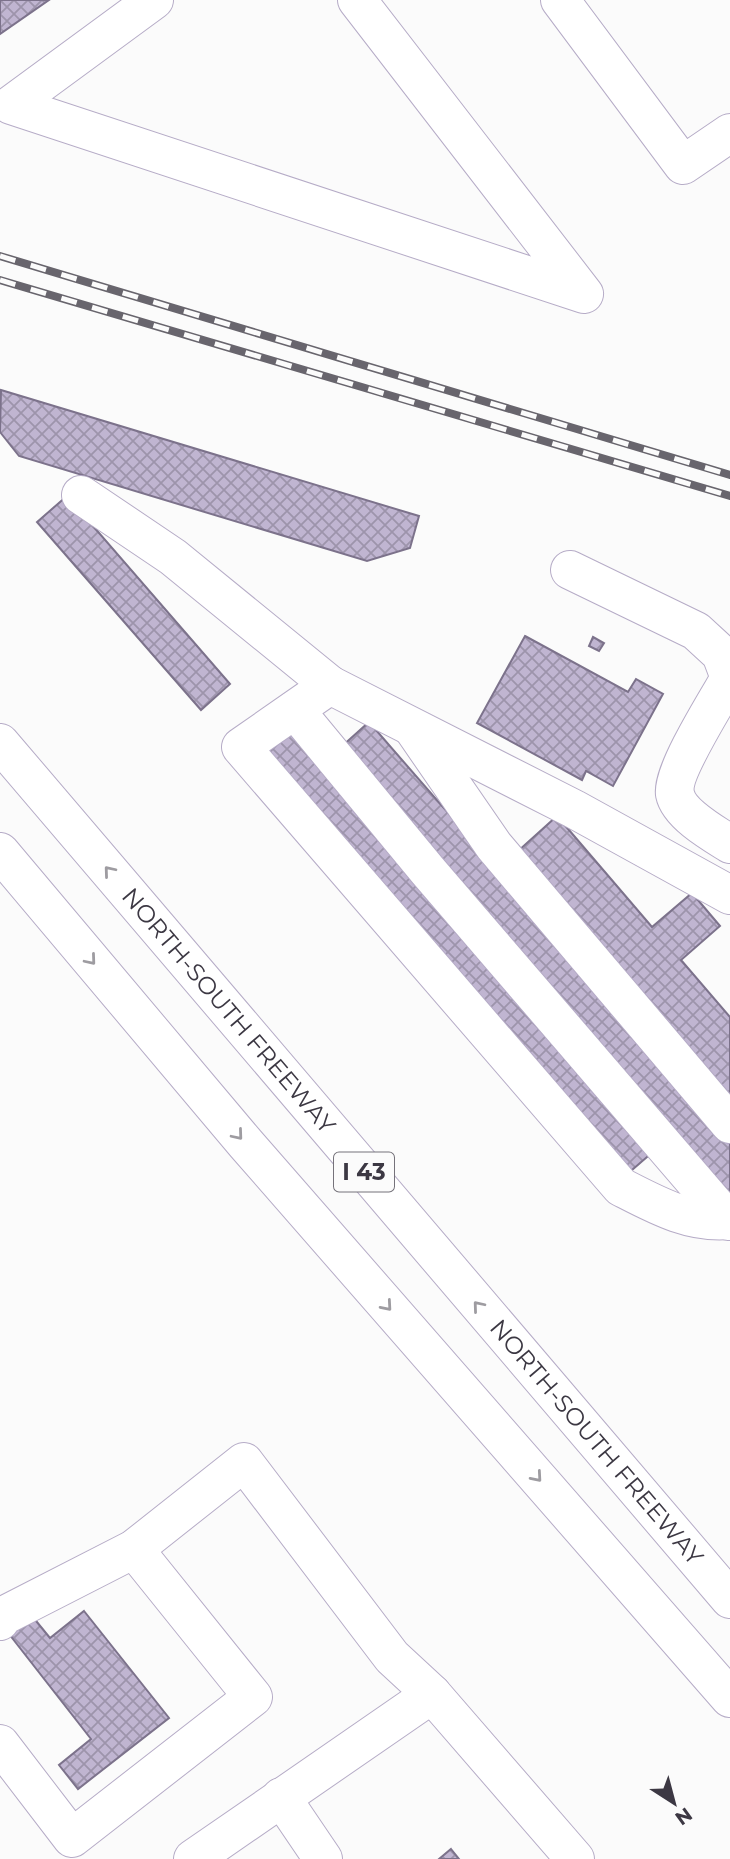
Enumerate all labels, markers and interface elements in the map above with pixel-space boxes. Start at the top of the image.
one-way arrow [105,866,117,879]
street label: NORTH-SOUTH FREEWAY [116,882,342,1140]
one-way arrow [83,952,95,965]
one-way arrow [230,1126,242,1139]
road number: I 43 [334,1152,394,1191]
one-way arrow [379,1298,391,1311]
one-way arrow [474,1301,486,1314]
street label: NORTH-SOUTH FREEWAY [484,1313,710,1571]
one-way arrow [529,1469,541,1482]
north arrow [639,1768,709,1838]
text: N [671,1803,697,1830]

